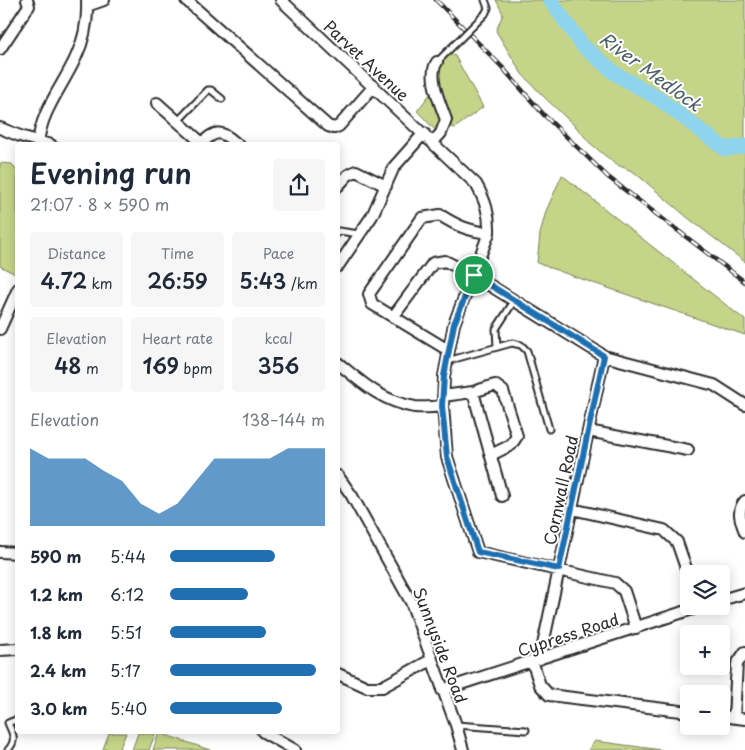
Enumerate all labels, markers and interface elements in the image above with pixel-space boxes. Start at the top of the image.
street label: Parvet Avenue [319,14,415,106]
water label: River Medlock [594,25,708,118]
text: Evening run [30,151,192,194]
button: share [273,159,325,211]
text: 21:07 · 8 × 590 m [30,192,169,216]
text: Distance [47,243,106,264]
text: Time [161,243,194,264]
text: Pace [263,243,294,264]
pin [453,254,495,296]
icon: arrive [460,261,488,289]
text: 4.72 [40,264,87,296]
text: 26:59 [147,264,208,296]
text: 5:43 [239,264,286,296]
text: km [87,273,113,294]
text: /km [286,273,318,294]
text: Elevation [46,328,107,349]
text: Heart rate [142,328,213,349]
text: kcal [265,328,292,349]
text: 48 [54,349,82,381]
text: 169 [142,349,179,381]
text: 356 [258,349,299,381]
text: m [82,358,99,379]
text: bpm [179,358,213,379]
text: Elevation [30,407,99,431]
text: 138–144 m [242,407,325,431]
street label: Cornwall Road [537,433,583,547]
text: 590 m [30,544,81,568]
text: 5:44 [110,544,146,568]
map controls [680,565,730,735]
button: layers [680,565,730,615]
text: 1.2 km [30,582,83,606]
text: 6:12 [110,582,144,606]
street label: Sunnyside Road [408,583,474,707]
street label: Cypress Road [514,606,622,662]
text: 1.8 km [30,620,82,644]
text: 5:51 [110,620,142,644]
button: + [680,625,730,675]
text: 2.4 km [30,658,86,682]
text: 5:17 [110,658,141,682]
button: − [680,685,730,735]
text: 3.0 km [30,696,87,720]
text: 5:40 [110,696,147,720]

